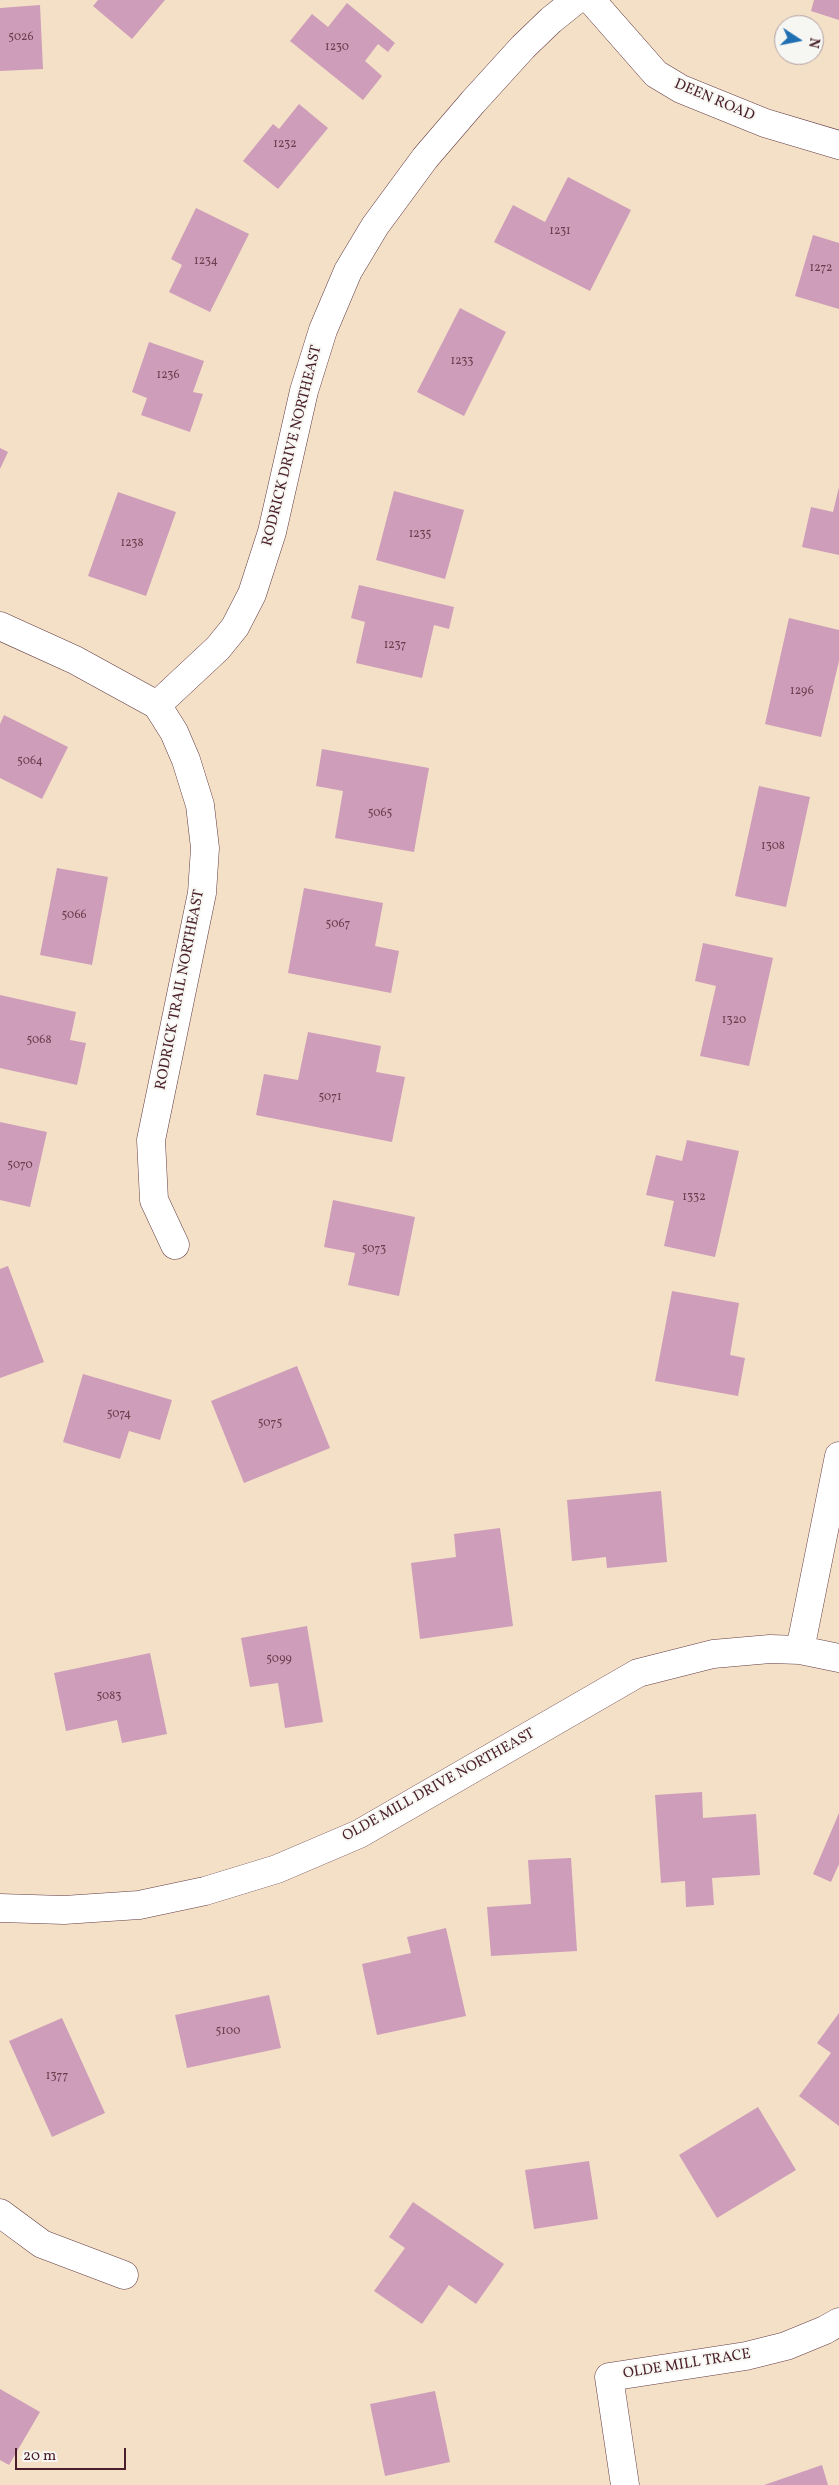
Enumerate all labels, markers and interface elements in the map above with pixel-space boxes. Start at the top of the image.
north arrow [774,15,824,65]
house number: 5026 [8,31,34,45]
text: N [803,36,824,50]
house number: 1230 [325,41,349,55]
street label: DEEN ROAD [671,76,757,126]
house number: 1232 [273,138,297,152]
house number: 1231 [549,225,571,239]
house number: 1234 [194,255,218,269]
house number: 1272 [810,262,832,276]
street label: RODRICK DRIVE NORTHEAST [259,344,327,548]
house number: 1233 [451,355,473,369]
house number: 1236 [157,369,179,383]
house number: 1235 [409,528,431,542]
house number: 1238 [121,537,143,551]
house number: 1237 [384,639,406,653]
house number: 1296 [790,685,814,699]
house number: 5064 [17,755,43,769]
house number: 5065 [368,807,392,821]
house number: 1308 [761,840,785,854]
street label: RODRICK TRAIL NORTHEAST [153,888,209,1092]
house number: 5066 [61,909,87,923]
house number: 5067 [326,918,350,932]
house number: 1320 [722,1014,746,1028]
house number: 5068 [26,1034,52,1048]
house number: 5071 [318,1091,342,1105]
house number: 5070 [7,1159,33,1173]
house number: 1332 [682,1191,706,1205]
house number: 5073 [362,1243,386,1257]
house number: 5074 [107,1408,131,1422]
house number: 5075 [258,1417,282,1431]
house number: 5099 [266,1653,292,1667]
house number: 5083 [97,1690,121,1704]
street label: OLDE MILL DRIVE NORTHEAST [340,1726,538,1846]
house number: 5100 [215,2025,241,2039]
house number: 1377 [46,2070,68,2084]
street label: OLDE MILL TRACE [622,2346,752,2384]
scale bar [18,2438,129,2470]
text: 20 m [23,2446,56,2467]

